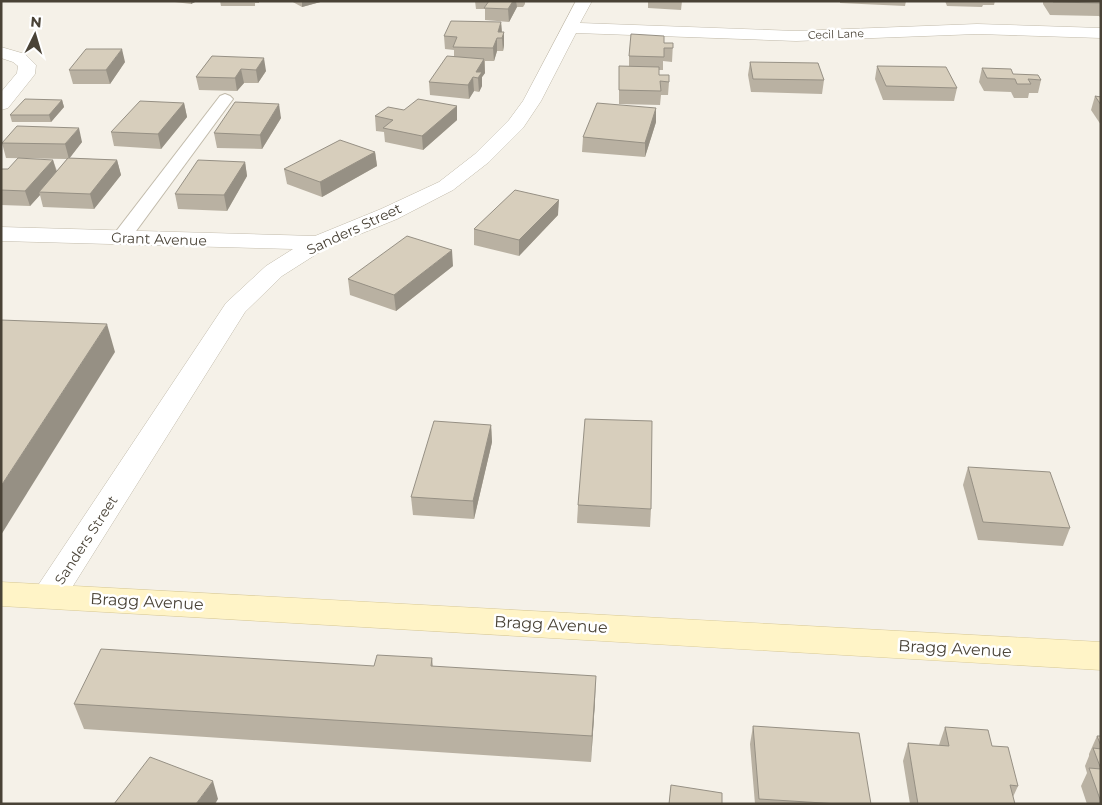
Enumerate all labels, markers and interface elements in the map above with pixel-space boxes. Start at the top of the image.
north arrow [10,10,60,60]
text: N [30,13,43,32]
street label: Cecil Lane [808,26,865,42]
street label: Sanders Street [304,199,405,259]
street label: Grant Avenue [111,228,207,250]
street label: Sanders Street [50,492,122,588]
street label: Bragg Avenue [90,589,204,614]
street label: Bragg Avenue [494,612,608,637]
street label: Bragg Avenue [898,636,1012,661]

